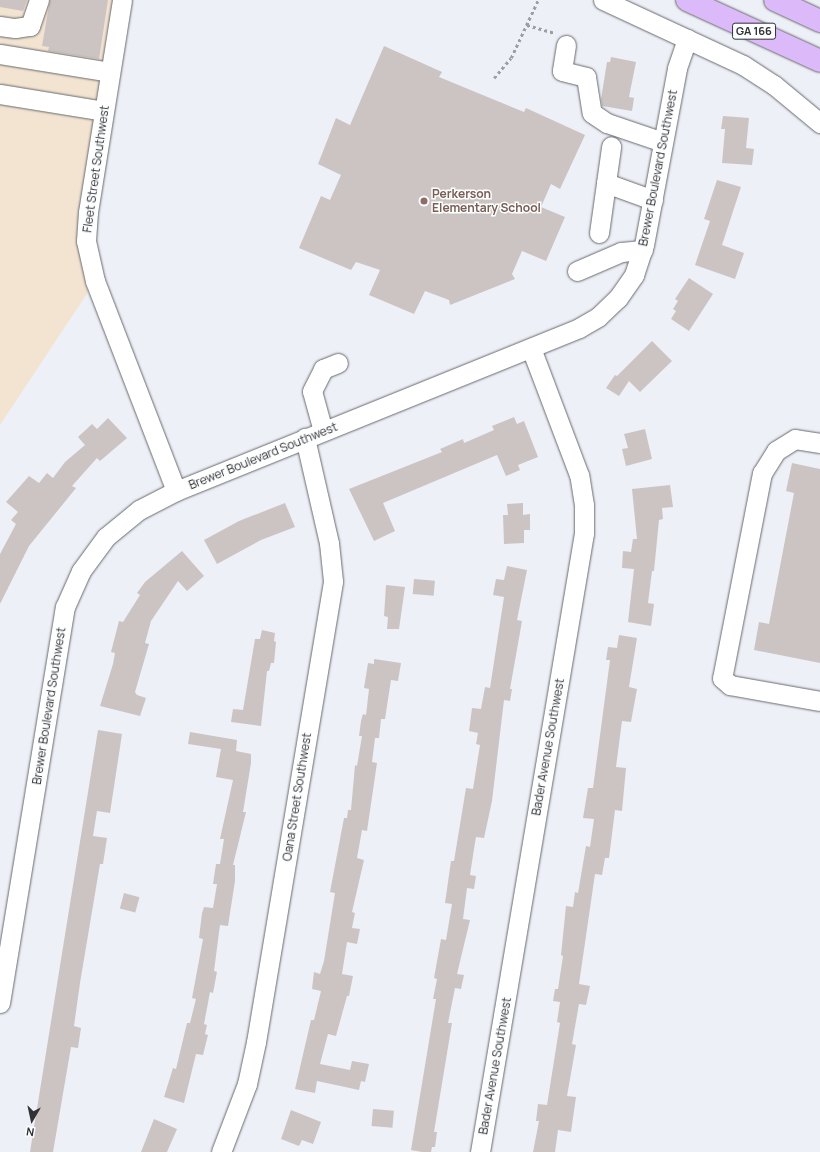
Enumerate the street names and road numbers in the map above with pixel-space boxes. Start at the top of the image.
road number: GA 166 [732,22,776,40]
street label: Brewer Boulevard Southwest [636,89,680,247]
street label: Fleet Street Southwest [80,104,112,234]
street label: Brewer Boulevard Southwest [187,420,339,492]
street label: Brewer Boulevard Southwest [29,626,69,786]
street label: Bader Avenue Southwest [529,677,567,817]
street label: Oana Street Southwest [280,732,314,862]
street label: Bader Avenue Southwest [476,996,514,1136]

